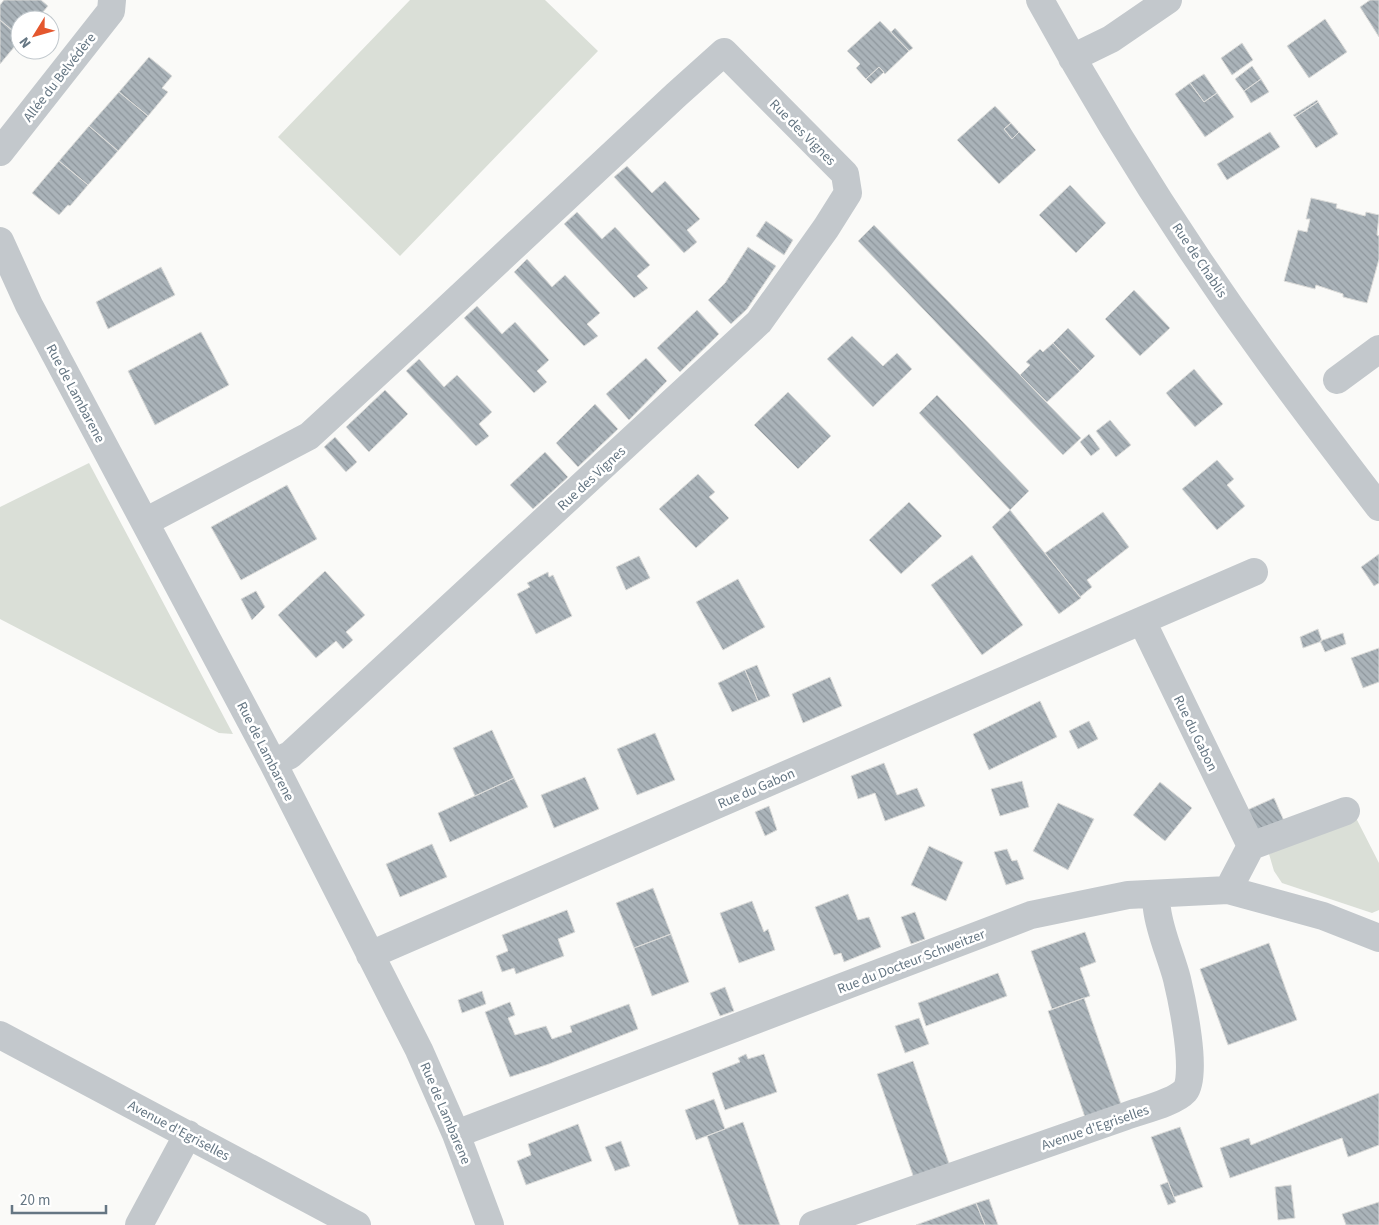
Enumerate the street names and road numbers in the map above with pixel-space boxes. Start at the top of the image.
street label: Allée du Belvédère [19,29,101,126]
street label: Rue des Vignes [765,95,840,171]
street label: Rue de Chablis [1167,219,1232,302]
street label: Rue de Lambarene [41,341,110,446]
street label: Rue des Vignes [553,442,630,516]
street label: Rue du Gabon [1168,692,1222,775]
street label: Rue de Lambarene [231,698,299,805]
street label: Rue du Gabon [715,764,798,814]
street label: Rue du Docteur Schweitzer [835,924,988,999]
street label: Rue de Lambarene [415,1059,476,1168]
street label: Avenue d'Egriselles [124,1096,233,1166]
street label: Avenue d'Egriselles [1039,1100,1152,1156]

